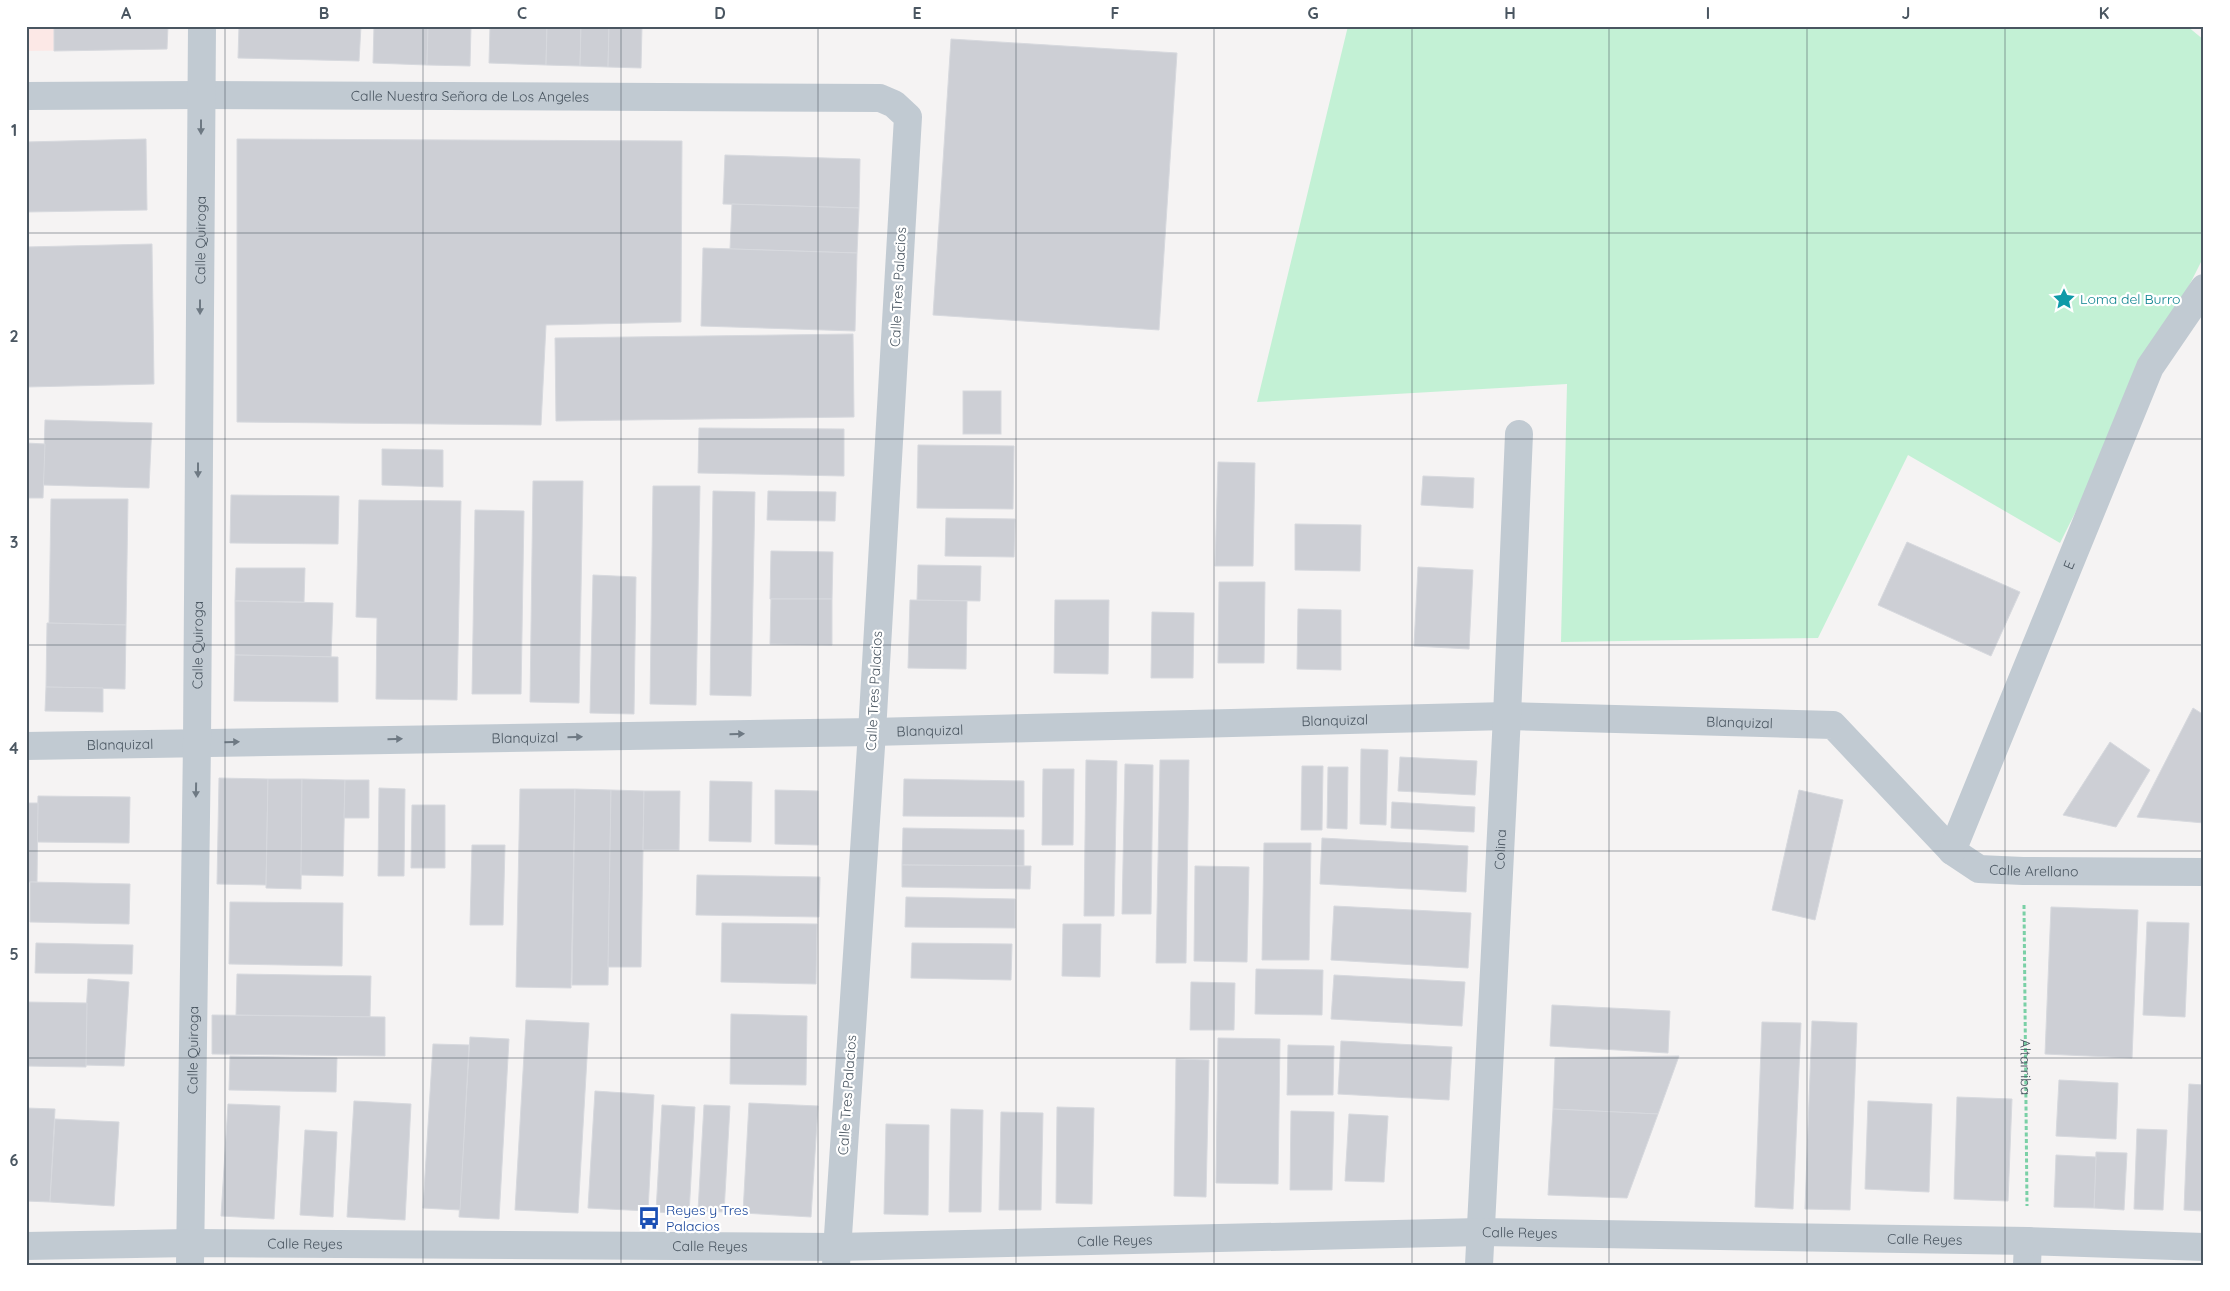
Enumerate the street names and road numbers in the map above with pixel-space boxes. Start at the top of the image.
street label: Calle Nuestra Señora de Los Angeles [351,87,589,106]
street label: Calle Quiroga [191,196,210,284]
street label: Calle Tres Palacios [886,226,910,348]
street label: E [2059,558,2079,572]
street label: Calle Quiroga [188,601,207,689]
street label: Calle Tres Palacios [862,630,886,752]
street label: Blanquizal [1301,711,1368,730]
street label: Blanquizal [1706,713,1773,732]
street label: Blanquizal [896,721,963,740]
street label: Blanquizal [491,728,558,747]
street label: Blanquizal [86,735,154,754]
street label: Colina [1490,829,1510,870]
street label: Calle Arellano [1989,860,2078,880]
street label: Calle Quiroga [183,1006,202,1094]
street label: Calle Tres Palacios [834,1034,860,1156]
street label: Altarriba [2016,1039,2035,1095]
street label: Calle Reyes [1482,1223,1558,1242]
street label: Calle Reyes [1887,1230,1963,1249]
street label: Calle Reyes [1077,1231,1153,1250]
street label: Calle Reyes [267,1234,343,1253]
street label: Calle Reyes [672,1237,748,1255]

